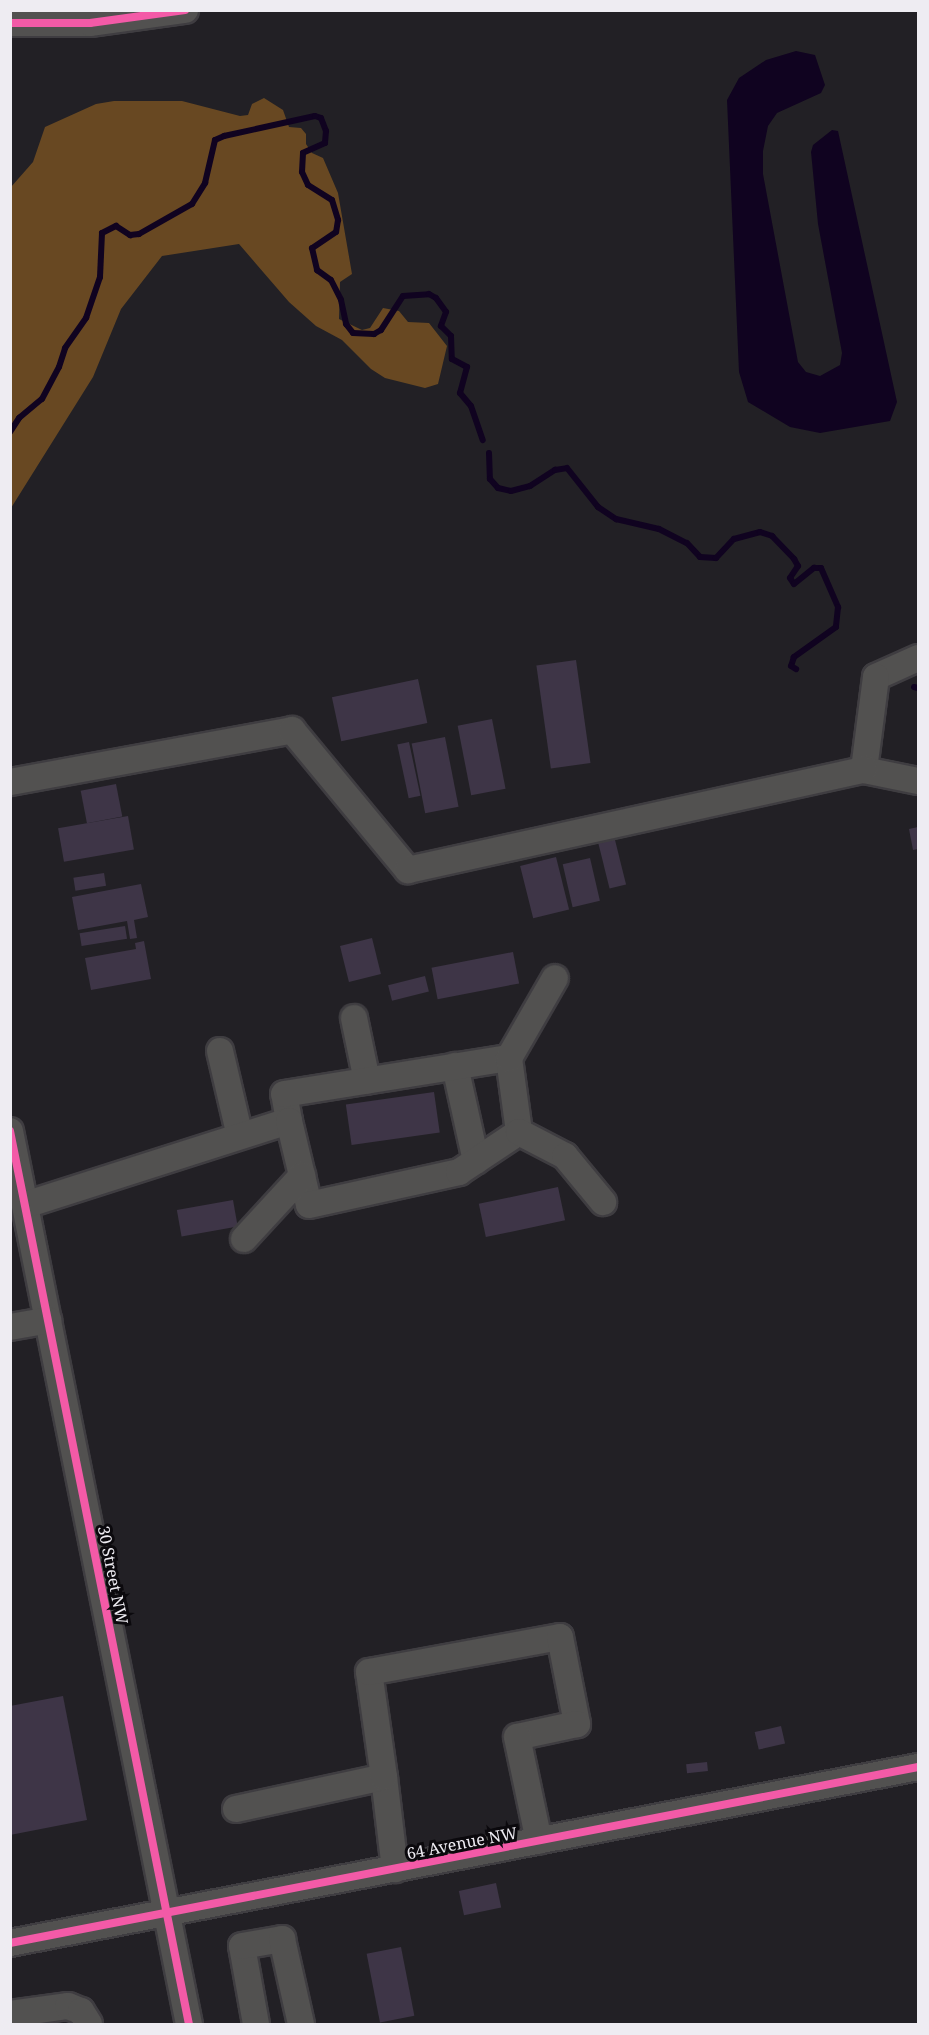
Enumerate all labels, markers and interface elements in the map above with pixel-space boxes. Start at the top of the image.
street label: 30 Street NW [94,1524,132,1626]
street label: 64 Avenue NW [405,1823,519,1863]

